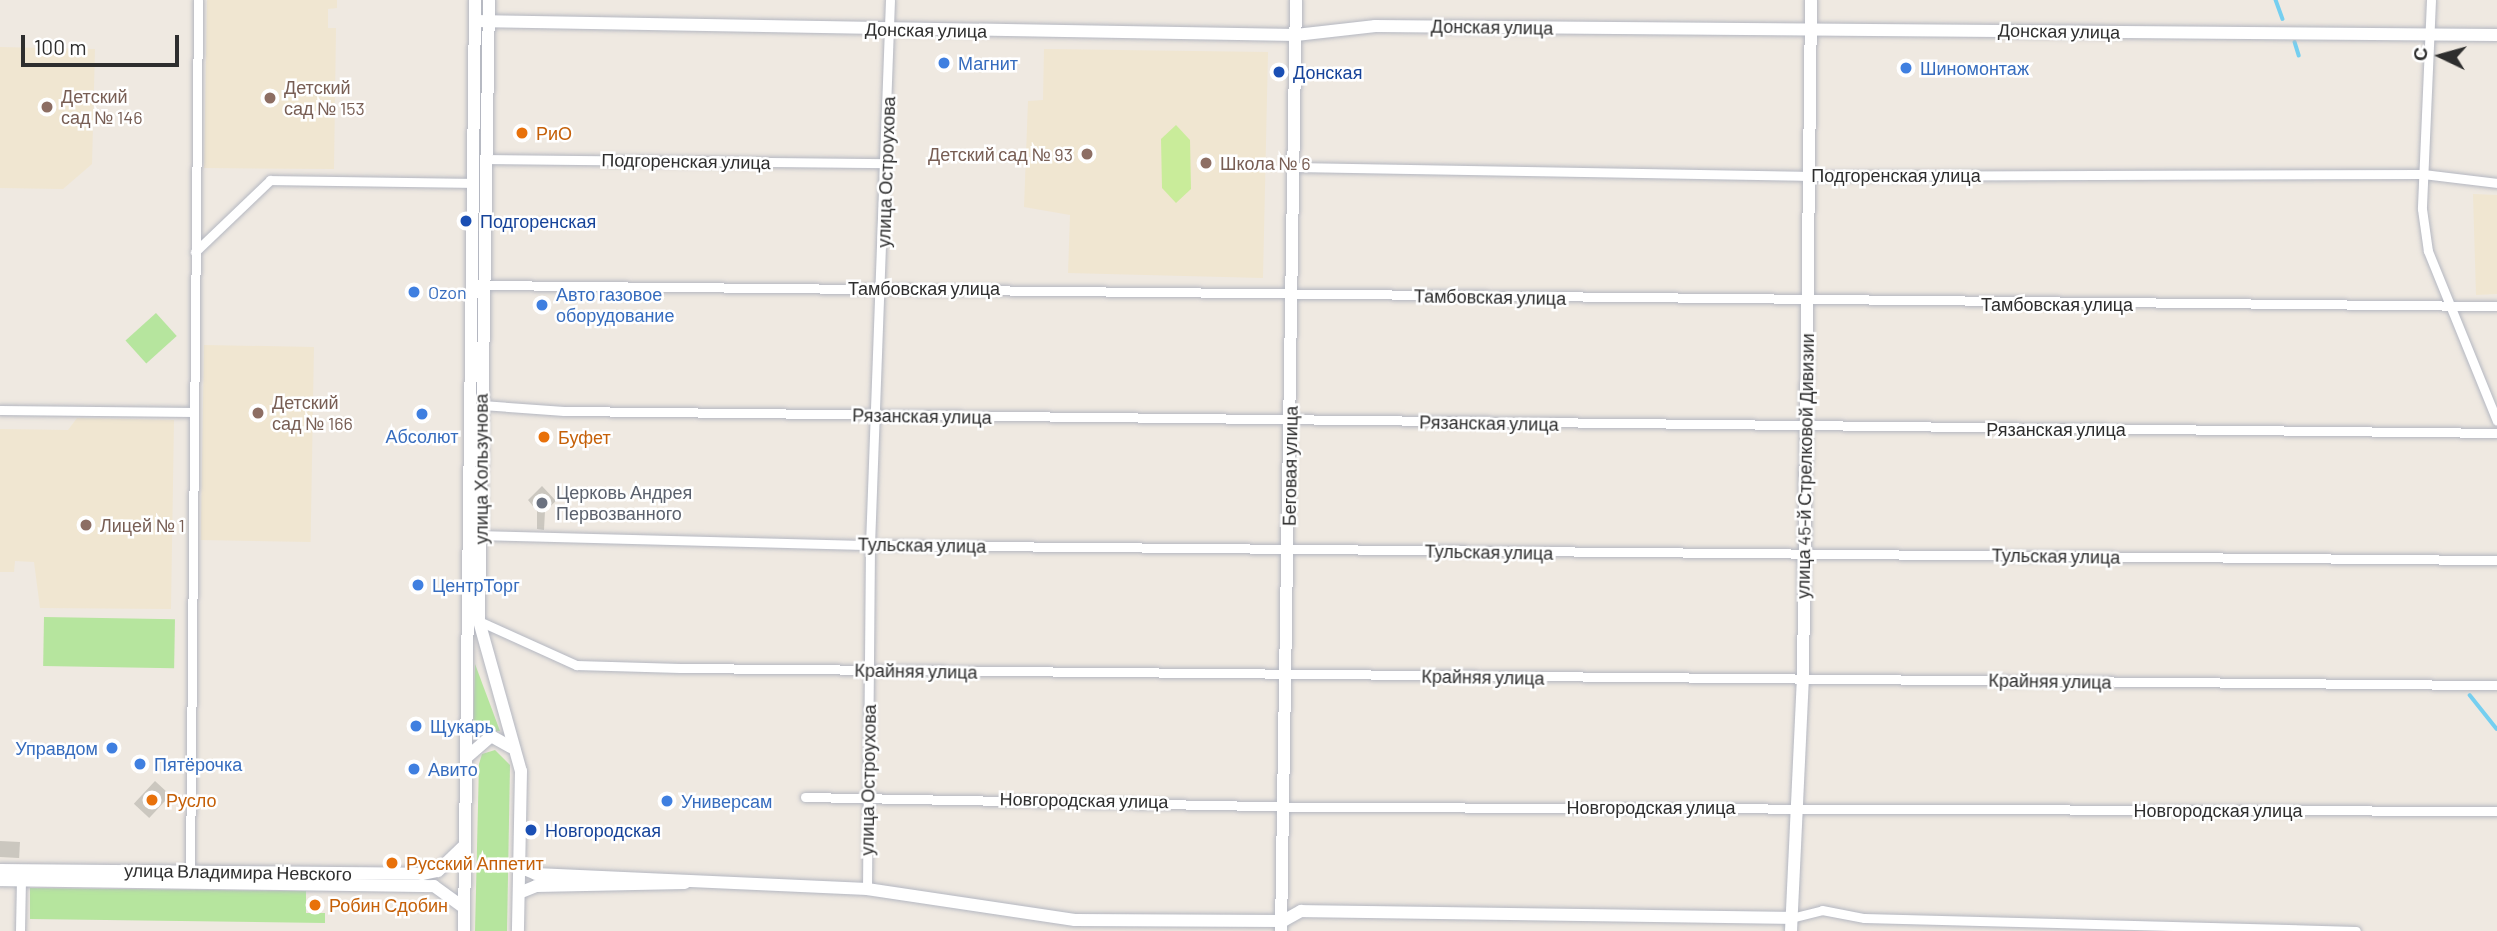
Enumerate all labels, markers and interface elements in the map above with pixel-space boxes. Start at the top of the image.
street label: Донская улица [1431,15,1553,39]
street label: Донская улица [865,18,987,42]
street label: Донская улица [1998,19,2120,43]
scale bar [24,21,182,65]
north arrow [2406,21,2476,91]
text: 100 m [34,34,87,59]
text: С [2408,46,2432,62]
place label: Магнит [958,52,1018,74]
marker: Магнит [936,55,952,71]
place label: Шиномонтаж [1920,57,2029,79]
marker: Шиномонтаж [1898,60,1914,76]
place label: Донская [1293,61,1362,83]
marker: Донская [1271,64,1287,80]
place label: Детский сад № 153 [284,77,365,119]
place label: Детский сад № 146 [61,86,143,128]
marker: Детский сад № 153 [262,90,278,106]
street label: улица Остроухова [873,96,899,248]
marker: Детский сад № 146 [39,99,55,115]
place label: РиО [536,122,572,144]
marker: РиО [514,125,530,141]
place label: Детский сад № 93 [928,143,1073,165]
marker: Детский сад № 93 [1079,146,1095,162]
street label: Подгоренская улица [601,149,771,173]
place label: Школа № 6 [1220,152,1310,174]
marker: Школа № 6 [1198,155,1214,171]
street label: Подгоренская улица [1811,164,1981,186]
place label: Подгоренская [480,210,596,232]
marker: Подгоренская [458,213,474,229]
street label: Тамбовская улица [848,277,1000,299]
place label: Ozon [428,281,467,303]
marker: Ozon [406,284,422,300]
place label: Авто газовое оборудование [556,284,674,326]
street label: Тамбовская улица [1414,285,1566,309]
street label: Тамбовская улица [1981,293,2133,315]
marker: Авто газовое оборудование [534,297,550,313]
street label: улица 45-й Стрелковой Дивизии [1792,333,1818,599]
place label: Детский сад № 166 [272,392,353,434]
street label: улица Хользунова [470,394,492,544]
street label: Рязанская улица [852,404,992,428]
marker: Детский сад № 166 [250,405,266,421]
marker: Абсолют [414,406,430,422]
street label: Беговая улица [1278,406,1302,526]
street label: Рязанская улица [1419,411,1559,435]
street label: Рязанская улица [1986,418,2126,440]
place label: Абсолют [386,425,458,447]
place label: Буфет [558,426,611,448]
marker: Буфет [536,429,552,445]
place label: Церковь Андрея Первозванного [556,482,692,524]
marker: Церковь Андрея Первозванного [534,495,550,511]
place label: Лицей № 1 [100,514,185,536]
marker: Лицей № 1 [78,517,94,533]
street label: Тульская улица [858,533,986,557]
street label: Тульская улица [1425,540,1553,564]
street label: Тульская улица [1992,544,2120,568]
place label: ЦентрТорг [432,574,520,596]
marker: ЦентрТорг [410,577,426,593]
street label: Крайняя улица [854,659,978,683]
street label: Крайняя улица [1421,665,1545,689]
street label: Крайняя улица [1988,669,2112,693]
street label: улица Остроухова [856,704,880,856]
place label: Щукарь [430,715,494,737]
marker: Щукарь [408,718,424,734]
place label: Управдом [15,737,98,759]
marker: Управдом [104,740,120,756]
place label: Пятёрочка [154,753,242,775]
marker: Пятёрочка [132,756,148,772]
place label: Авито [428,758,478,780]
marker: Авито [406,761,422,777]
street label: Новгородская улица [999,788,1169,812]
place label: Русло [166,789,217,811]
place label: Универсам [681,790,772,812]
marker: Русло [144,792,160,808]
marker: Универсам [659,793,675,809]
street label: Новгородская улица [1567,796,1735,818]
street label: Новгородская улица [2134,799,2302,821]
place label: Новгородская [545,819,661,841]
marker: Новгородская [523,822,539,838]
place label: Русский Аппетит [406,852,544,874]
marker: Русский Аппетит [384,855,400,871]
street label: улица Владимира Невского [124,859,352,885]
place label: Робин Сдобин [329,894,448,916]
marker: Робин Сдобин [307,897,323,913]

